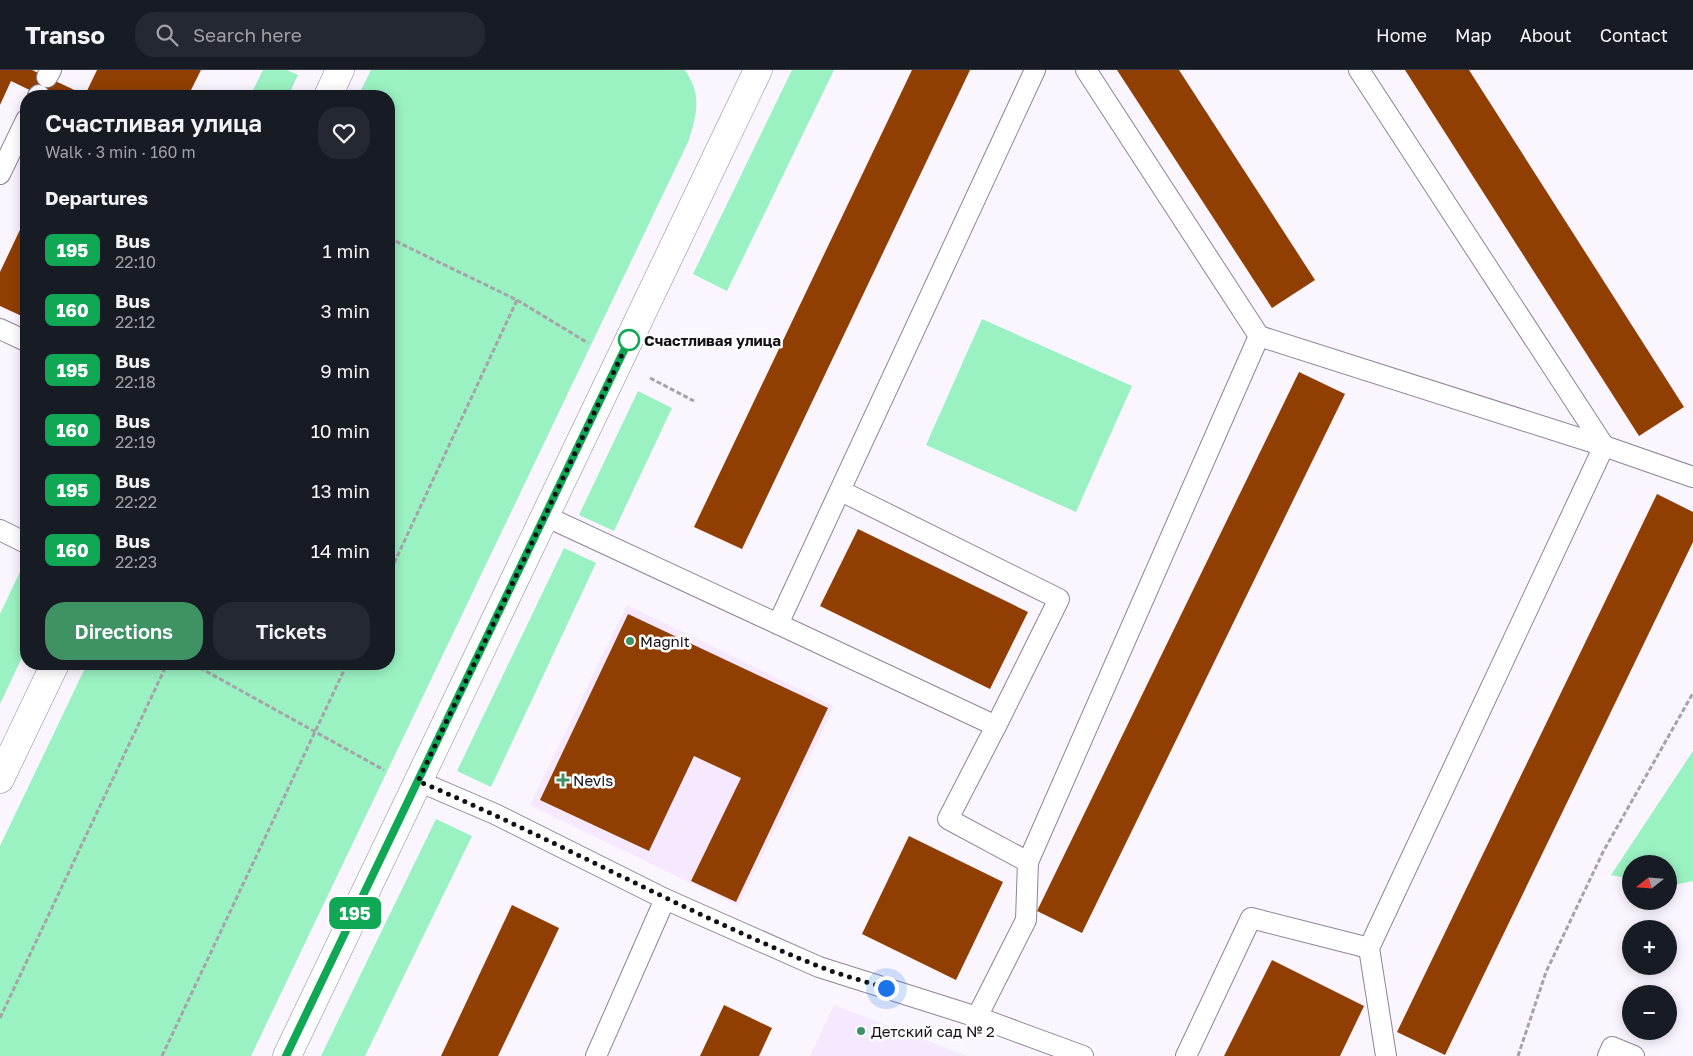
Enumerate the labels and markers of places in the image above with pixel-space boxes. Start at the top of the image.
marker: Счастливая улица [618,329,640,351]
place label: Счастливая улица [644,331,781,349]
place label: Magnit [640,632,690,650]
marker: Magnit [624,635,636,647]
place label: Nevis [573,771,613,789]
marker: Nevis [557,774,569,786]
place label: Детский сад № 2 [871,1022,995,1040]
marker: Детский сад № 2 [855,1025,867,1037]

